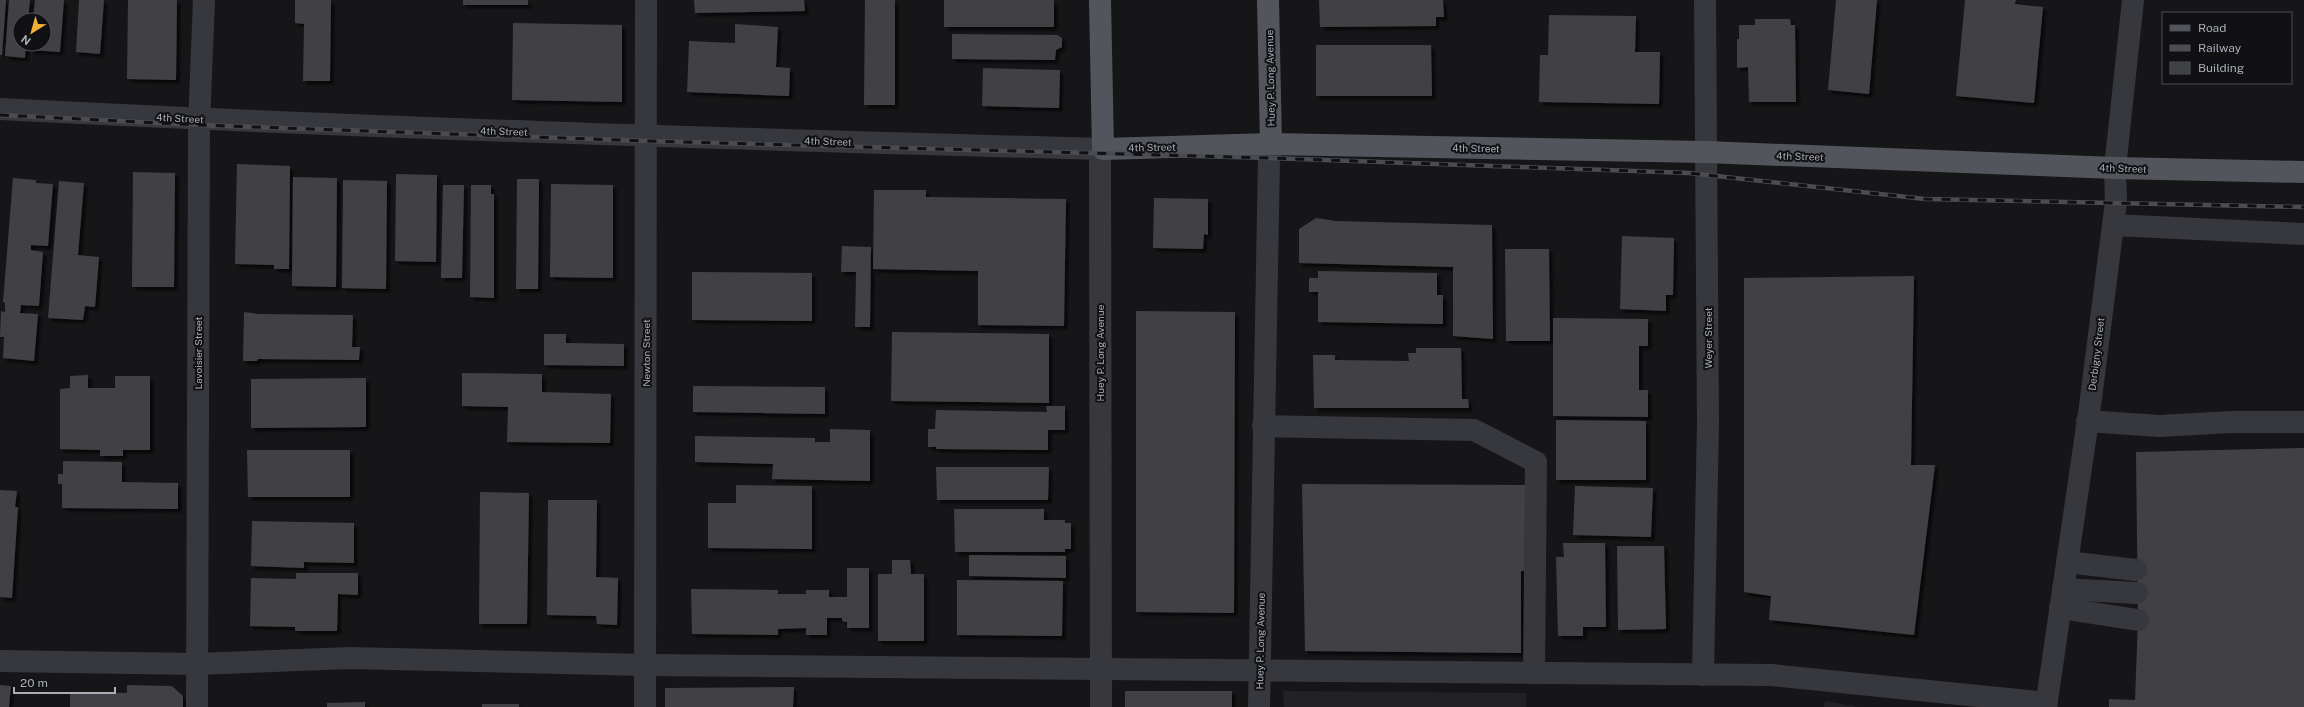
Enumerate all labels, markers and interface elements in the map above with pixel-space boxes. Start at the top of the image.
north arrow [12,12,52,52]
legend [2162,12,2292,84]
text: Road [2198,21,2226,35]
street label: Huey P. Long Avenue [1263,29,1277,126]
text: N [19,33,33,47]
text: Railway [2198,41,2242,55]
text: Building [2198,61,2244,75]
street label: 4th Street [156,111,204,125]
street label: 4th Street [480,124,528,138]
street label: 4th Street [804,134,852,148]
street label: 4th Street [1128,141,1176,153]
street label: 4th Street [1452,142,1500,154]
street label: 4th Street [1776,149,1824,163]
street label: 4th Street [2099,161,2147,175]
street label: Huey P. Long Avenue [1094,304,1106,401]
street label: Weyer Street [1702,307,1714,369]
street label: Lavoisier Street [192,316,204,389]
street label: Derbigny Street [2086,317,2106,391]
street label: Newton Street [640,319,652,387]
street label: Huey P. Long Avenue [1253,592,1267,689]
scale bar [14,669,115,695]
text: 20 m [20,676,48,690]

